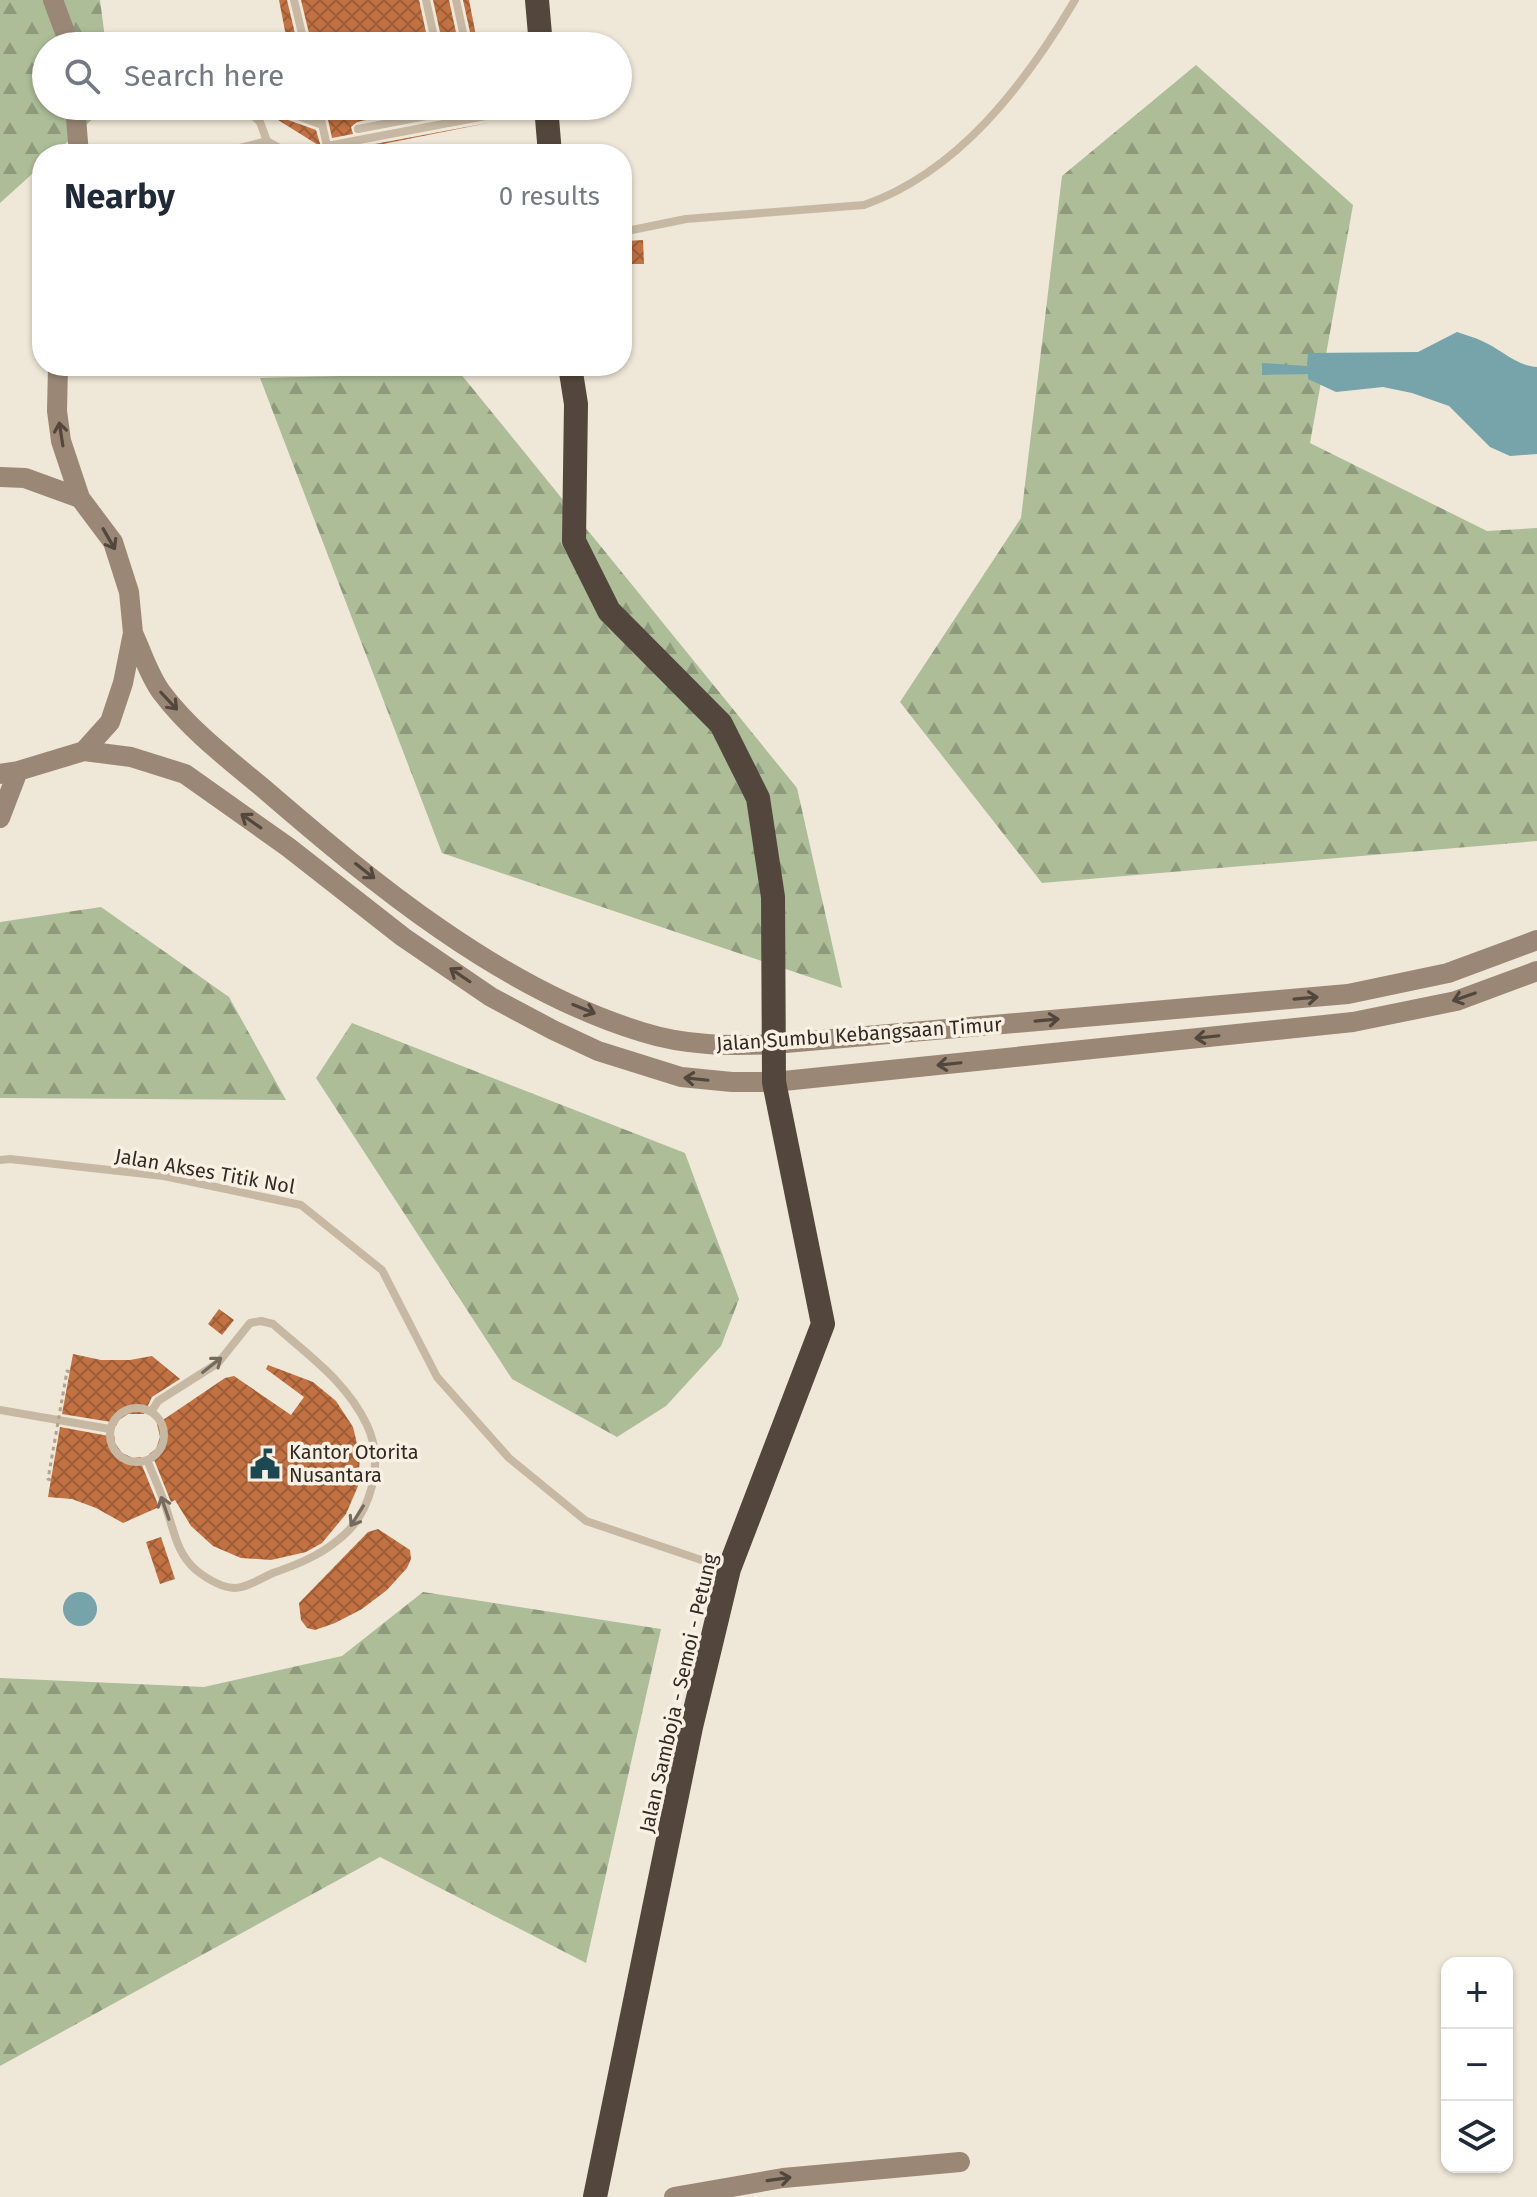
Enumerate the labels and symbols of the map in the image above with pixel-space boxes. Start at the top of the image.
one-way arrow [52,421,67,447]
one-way arrow [101,527,117,550]
one-way arrow [160,691,179,711]
one-way arrow [240,813,262,829]
one-way arrow [354,863,375,880]
one-way arrow [449,967,471,983]
one-way arrow [1292,990,1319,1005]
one-way arrow [1451,991,1476,1006]
one-way arrow [571,1003,596,1017]
street label: Jalan Sumbu Kebangsaan Timur [715,1012,1003,1056]
one-way arrow [1033,1012,1060,1027]
one-way arrow [1194,1030,1221,1045]
one-way arrow [936,1056,963,1071]
one-way arrow [683,1071,710,1086]
street label: Jalan Akses Titik Nol [113,1143,297,1199]
one-way arrow [201,1356,222,1374]
place label: Kantor Otorita Nusantara [289,1440,419,1487]
public building icon: Kantor Otorita Nusantara [248,1447,282,1481]
one-way arrow [157,1495,172,1520]
one-way arrow [349,1504,365,1527]
street label: Jalan Samboja - Semoi - Petung [634,1550,722,1835]
one-way arrow [766,2171,791,2186]

